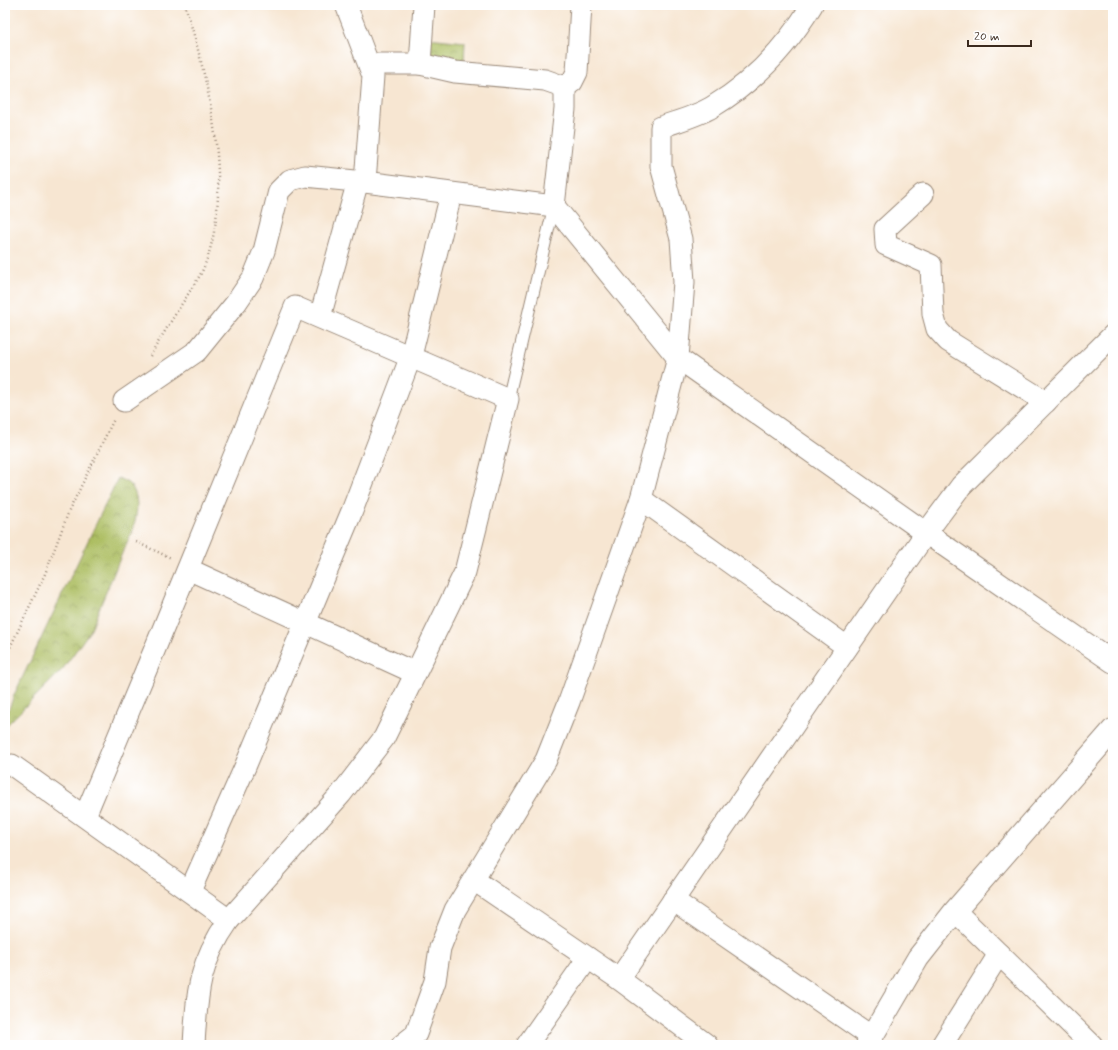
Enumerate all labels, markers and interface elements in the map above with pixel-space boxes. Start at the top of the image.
scale bar [968,22,1031,48]
text: 20 m [974,29,1000,45]

